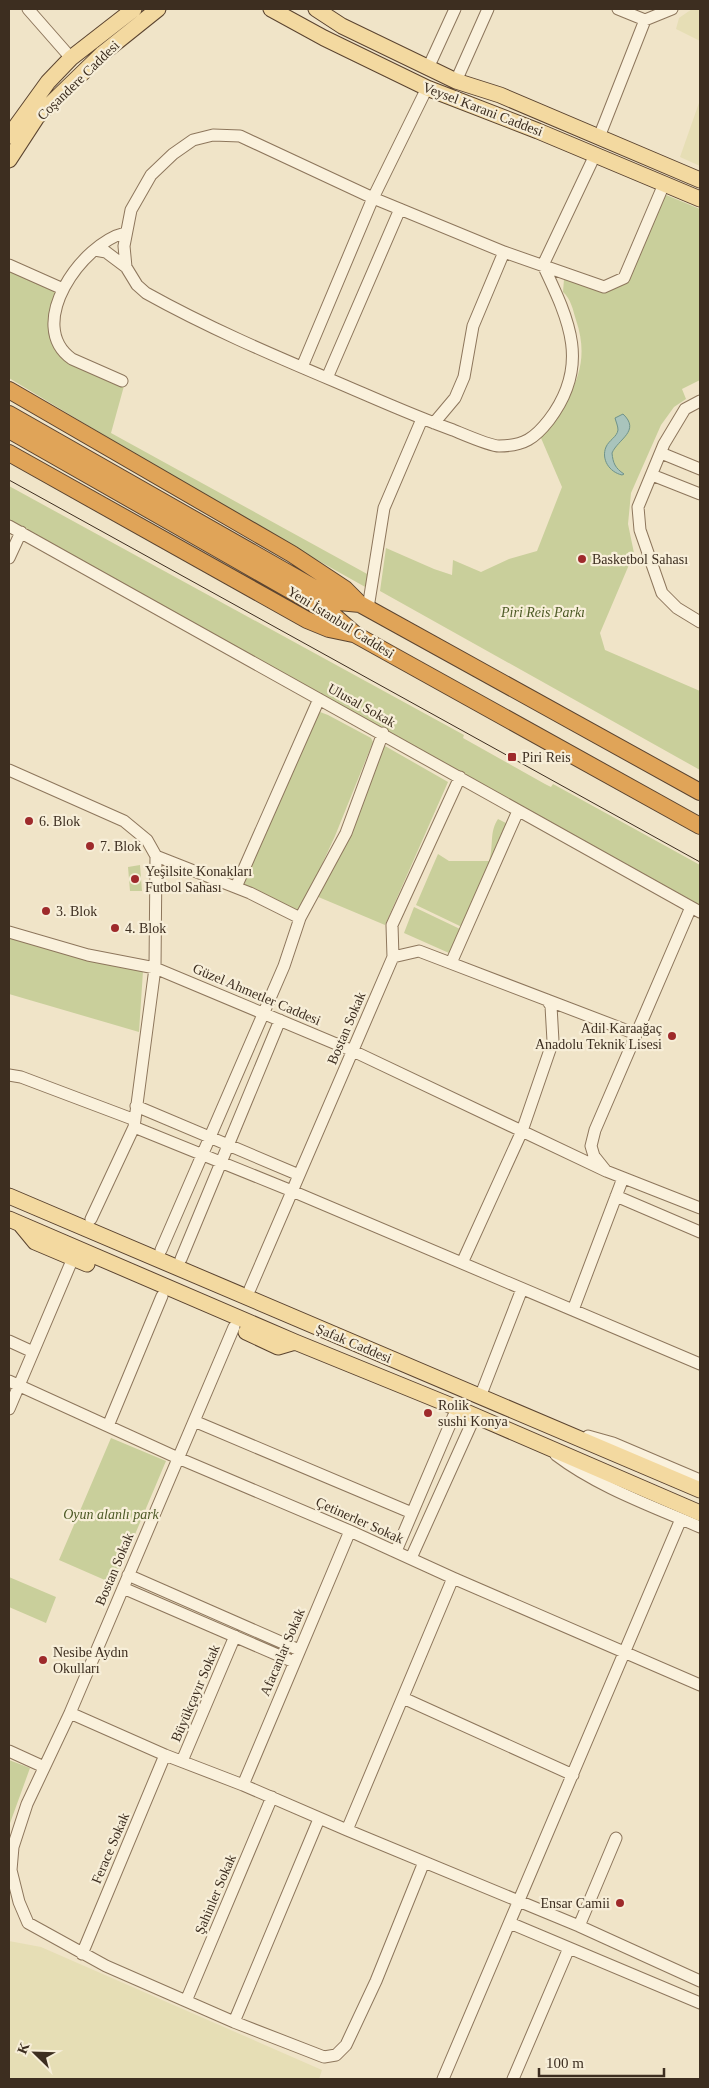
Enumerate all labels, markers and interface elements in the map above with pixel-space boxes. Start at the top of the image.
street label: Coşandere Caddesi [34,37,122,123]
street label: Veysel Karani Caddesi [421,80,545,139]
place label: Basketbol Sahası [592,552,688,567]
marker: Basketbol Sahası [576,553,588,565]
street label: Yeni İstanbul Caddesi [285,583,397,661]
park label: Piri Reis Parkı [500,605,585,620]
street label: Ulusal Sokak [325,681,398,730]
place label: Piri Reis [522,750,571,765]
marker: Piri Reis [506,751,518,763]
place label: 6. Blok [39,814,80,829]
marker: 6. Blok [23,815,35,827]
place label: 7. Blok [100,839,141,854]
marker: 7. Blok [84,840,96,852]
place label: Yeşilsite Konakları Futbol Sahası [145,864,252,895]
marker: Yeşilsite Konakları Futbol Sahası [129,873,141,885]
place label: 3. Blok [56,904,97,919]
marker: 3. Blok [40,905,52,917]
place label: 4. Blok [125,921,166,936]
marker: 4. Blok [109,922,121,934]
street label: Güzel Ahmetler Caddesi [191,961,323,1028]
street label: Bostan Sokak [324,990,368,1067]
place label: Adil Karaağaç Anadolu Teknik Lisesi [535,1021,662,1052]
marker: Adil Karaağaç Anadolu Teknik Lisesi [666,1030,678,1042]
street label: Şafak Caddesi [314,1321,394,1366]
place label: Rolik sushi Konya [438,1398,508,1429]
marker: Rolik sushi Konya [422,1407,434,1419]
street label: Çetinerler Sokak [314,1494,406,1547]
park label: Oyun alanlı park [63,1507,160,1522]
street label: Bostan Sokak [92,1531,136,1608]
street label: Afacanlar Sokak [257,1606,308,1698]
street label: Büyükçayır Sokak [168,1642,223,1744]
place label: Nesibe Aydın Okulları [53,1645,128,1676]
marker: Nesibe Aydın Okulları [37,1654,49,1666]
street label: Ferace Sokak [89,1810,132,1886]
street label: Şahinler Sokak [192,1852,239,1936]
place label: Ensar Camii [540,1896,610,1911]
marker: Ensar Camii [614,1897,626,1909]
north arrow [10,2028,60,2078]
text: K [14,2040,33,2056]
scale bar [539,2046,664,2078]
text: 100 m [546,2055,584,2071]

